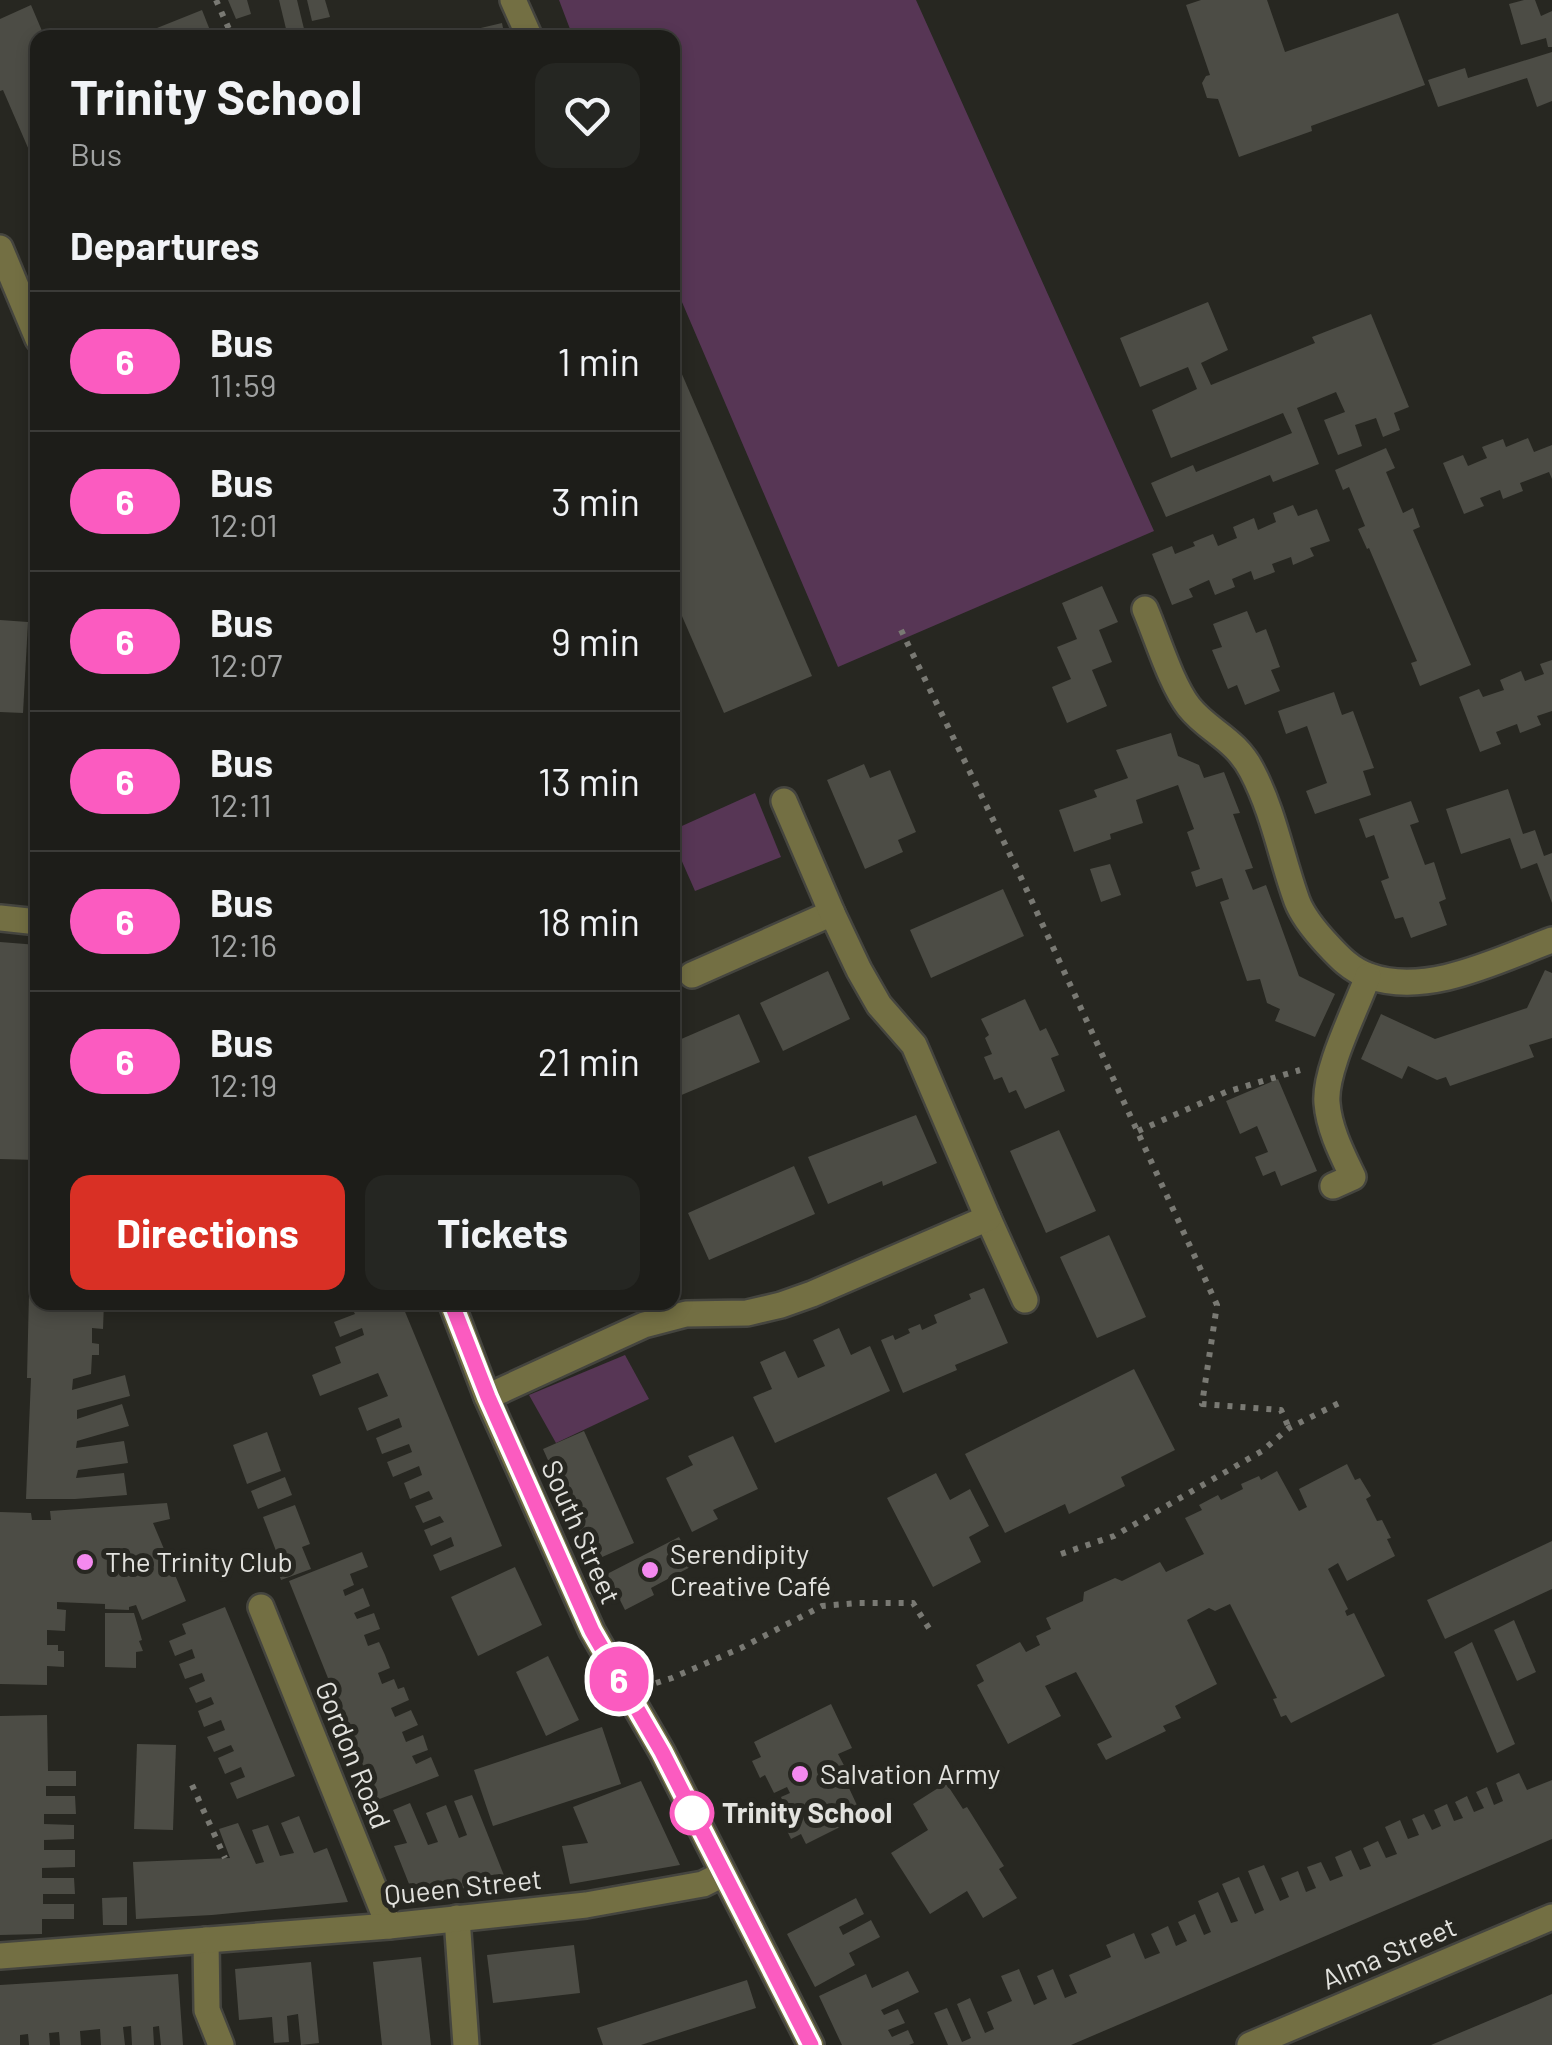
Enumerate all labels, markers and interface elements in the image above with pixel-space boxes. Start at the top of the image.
button: heart [535,63,640,168]
text: Trinity School [70,67,362,125]
text: Bus [70,134,122,172]
text: Departures [70,222,259,268]
text: Bus [210,319,273,365]
text: 1 min [558,338,640,384]
text: 6 [116,340,134,382]
text: 11:59 [210,365,276,403]
text: Bus [210,459,273,505]
text: 3 min [551,478,640,524]
text: 6 [116,480,134,522]
text: 12:01 [210,505,278,543]
text: Bus [210,599,273,645]
text: 9 min [551,618,640,664]
text: 6 [116,620,134,662]
text: 12:07 [210,645,282,683]
text: Bus [210,739,273,785]
text: 13 min [538,758,640,804]
text: 6 [116,760,134,802]
text: 12:11 [210,785,272,823]
text: Bus [210,879,273,925]
text: 18 min [538,898,640,944]
text: 6 [116,900,134,942]
text: 12:16 [210,925,277,963]
text: Bus [210,1019,273,1065]
text: 21 min [538,1038,640,1084]
text: 6 [116,1040,134,1082]
text: 12:19 [210,1065,277,1103]
button: Directions [70,1175,345,1290]
button: Tickets [365,1175,640,1290]
street label: South Street [535,1454,629,1609]
place label: Serendipity Creative Café [670,1536,831,1602]
place label: The Trinity Club [105,1544,293,1578]
marker: The Trinity Club [74,1551,96,1573]
marker: Serendipity Creative Café [639,1559,661,1581]
line badge: 6 [586,1646,652,1712]
text: 6 [610,1658,628,1700]
street label: Gordon Road [309,1676,399,1833]
place label: Salvation Army [820,1756,1001,1790]
marker: Salvation Army [789,1763,811,1785]
marker: Trinity School [671,1792,713,1834]
place label: Trinity School [722,1795,892,1829]
street label: Queen Street [382,1861,543,1911]
street label: Alma Street [1316,1909,1461,1996]

